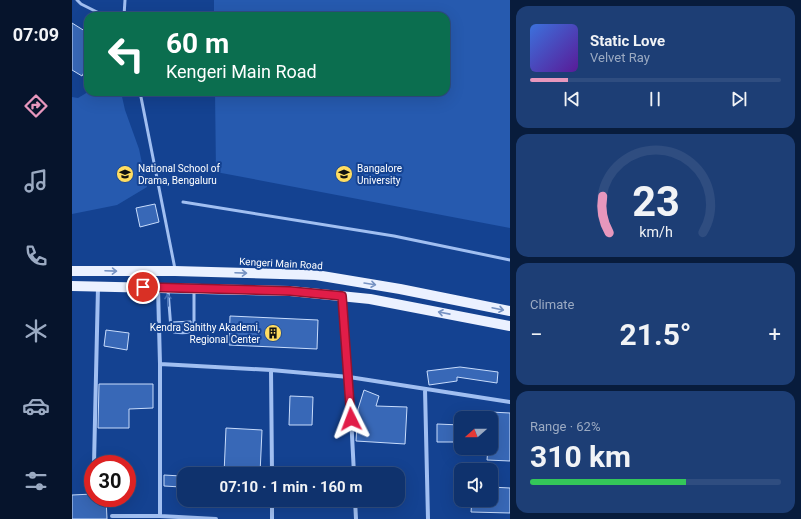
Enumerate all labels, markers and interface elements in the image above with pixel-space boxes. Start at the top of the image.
text: 07:09 [13,24,59,45]
text: 60 m [166,27,229,60]
icon: left [100,28,152,80]
text: Static Love [590,32,665,50]
text: Velvet Ray [590,50,650,65]
text: Kengeri Main Road [166,61,317,82]
icon: previous [561,88,583,110]
icon: pause [644,88,666,110]
icon: next [728,88,750,110]
icon: directions [22,92,50,120]
place label: National School of Drama, Bengaluru [138,163,221,186]
place label: Bangalore University [357,163,402,186]
school or university icon: National School of Drama, Bengaluru [115,164,135,184]
school or university icon: Bangalore University [334,164,354,184]
icon: music [22,167,50,195]
text: 23 [632,177,679,226]
text: km/h [639,224,672,240]
icon: phone [22,242,50,270]
street label: Kengeri Main Road [239,256,323,271]
one-way arrow [104,267,117,275]
one-way arrow [234,269,247,276]
pin [126,270,160,304]
icon: arrive [132,276,154,298]
one-way arrow [363,280,376,288]
one-way arrow [165,294,172,307]
text: Climate [530,297,574,312]
one-way arrow [491,305,504,313]
one-way arrow [438,308,451,316]
icon: climate [22,317,50,345]
text: 21.5° [620,317,692,352]
place label: Kendra Sahithy Akademi, Regional Center [150,322,261,345]
text: − [530,322,543,347]
text: + [769,322,781,347]
building icon: Kendra Sahithy Akademi, Regional Center [263,323,283,343]
icon: car [22,392,50,420]
position arrow [330,398,372,440]
north arrow [454,411,498,455]
map controls [454,411,498,507]
text: Range · 62% [530,419,600,434]
text: 310 km [530,439,631,474]
speed limit sign: 30 [84,455,136,507]
button: sound [454,463,498,507]
icon: filters [22,467,50,495]
text: 07:10 · 1 min · 160 m [220,478,362,496]

